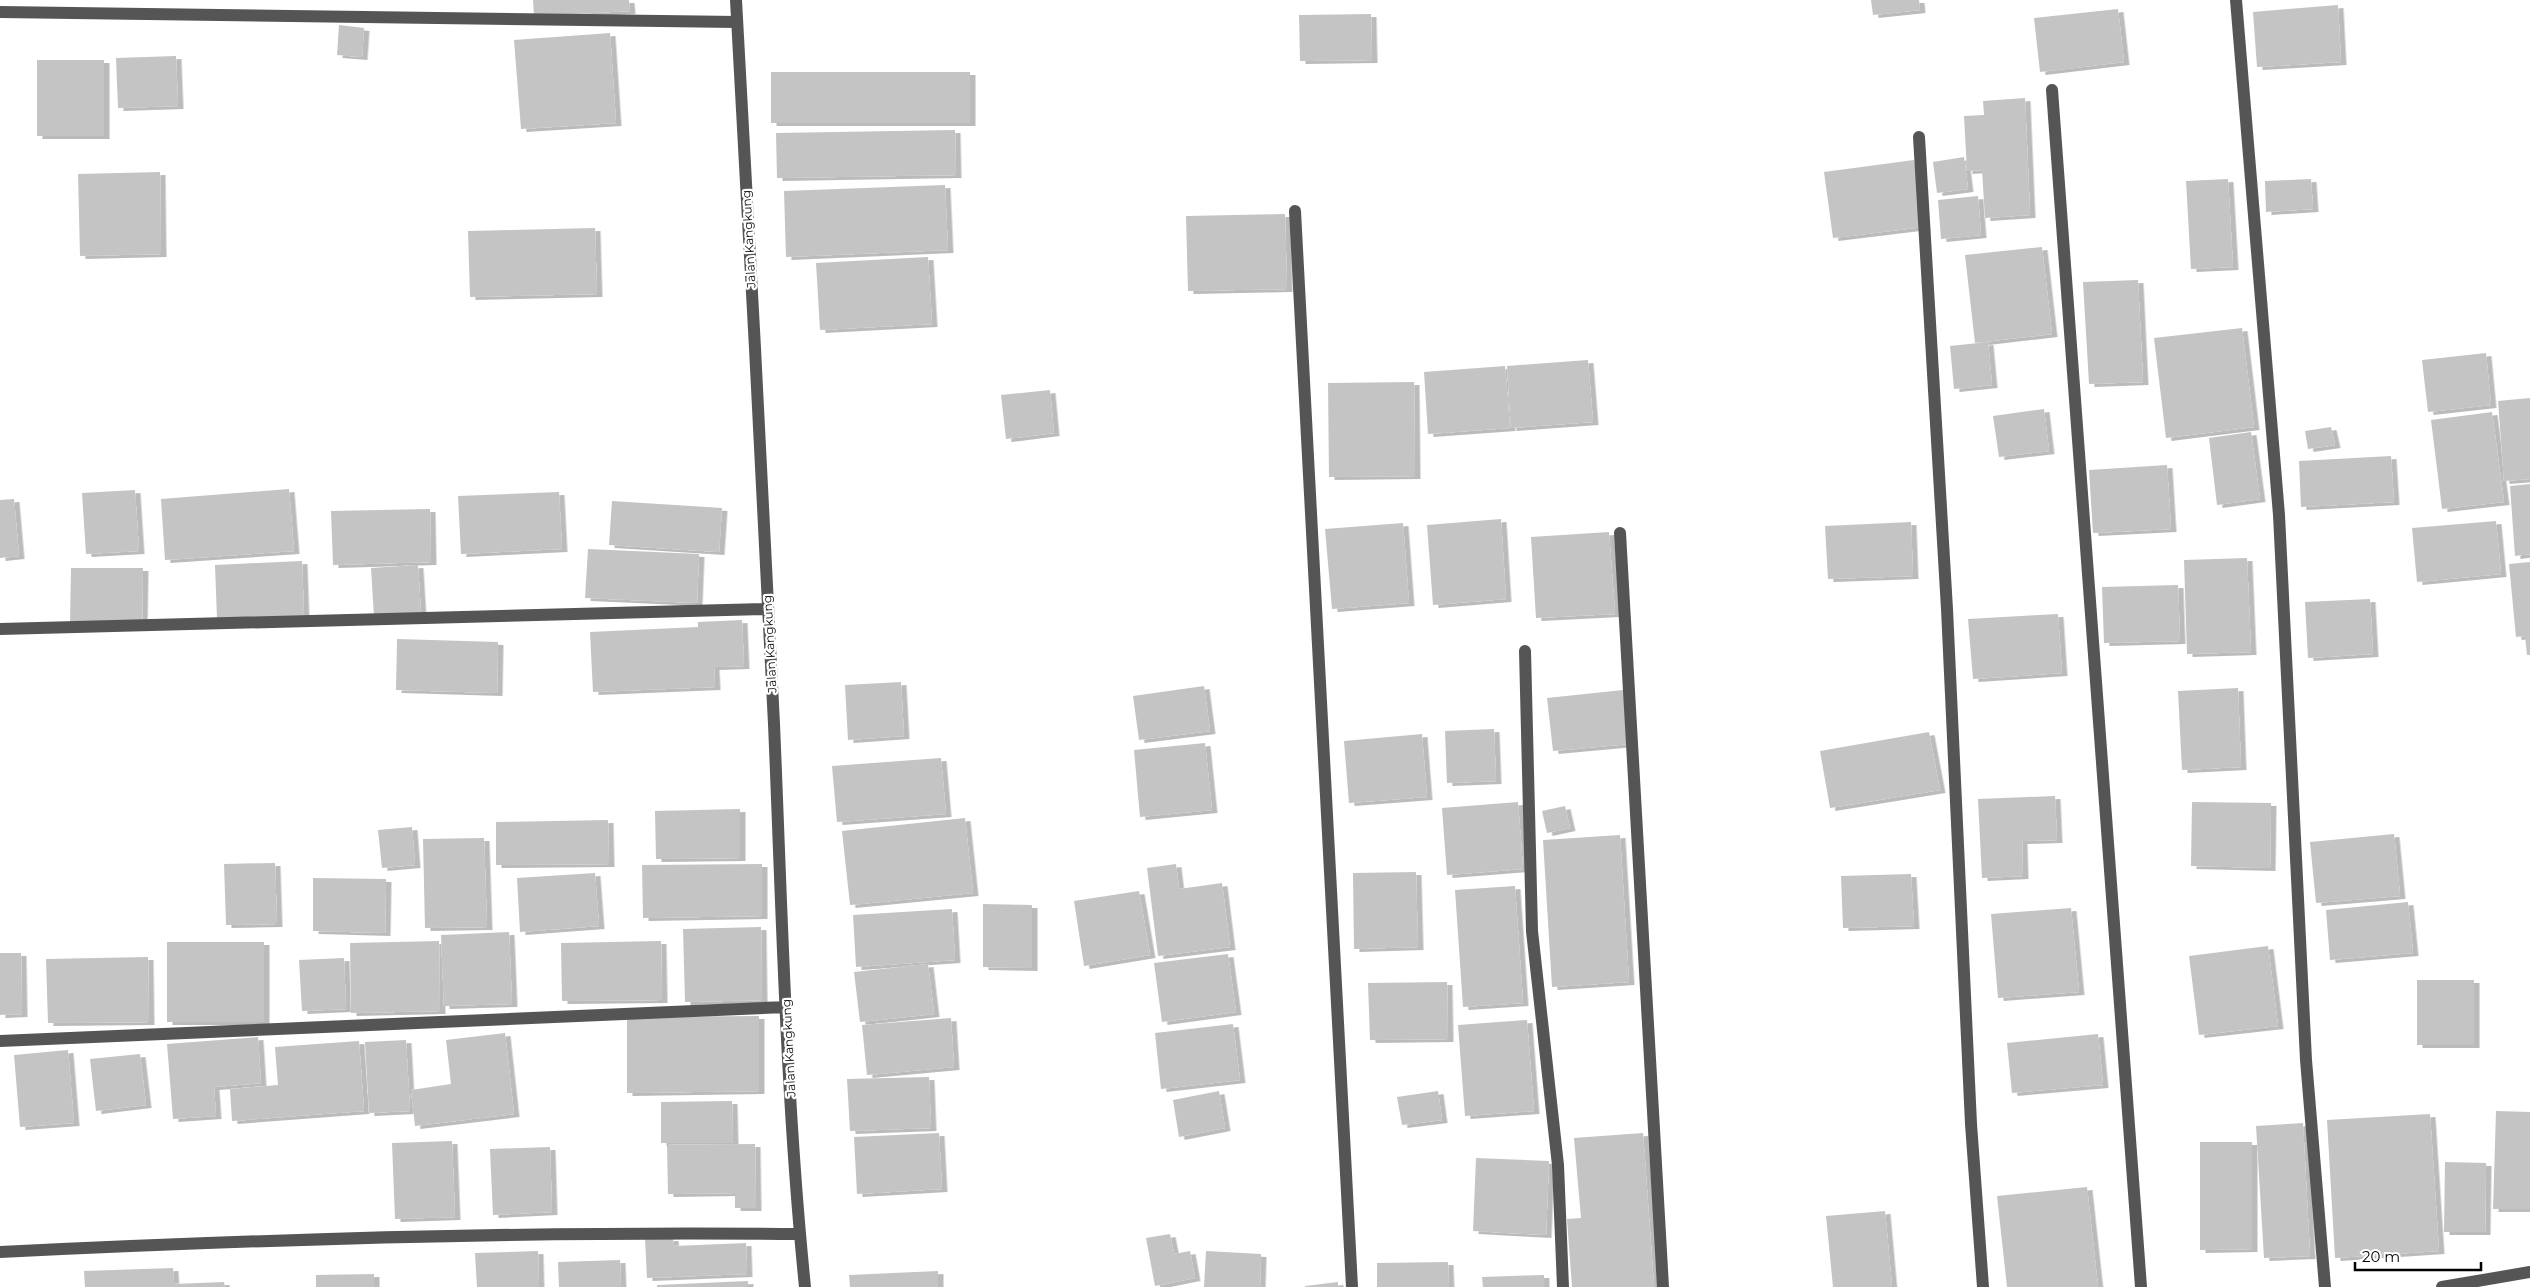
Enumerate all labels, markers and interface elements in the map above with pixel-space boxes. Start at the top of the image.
street label: Jalan Kangkung [738,190,759,289]
street label: Jalan Kangkung [759,595,780,694]
street label: Jalan Kangkung [778,999,799,1098]
scale bar [2355,1240,2481,1272]
text: 20 m [2362,1247,2400,1266]

